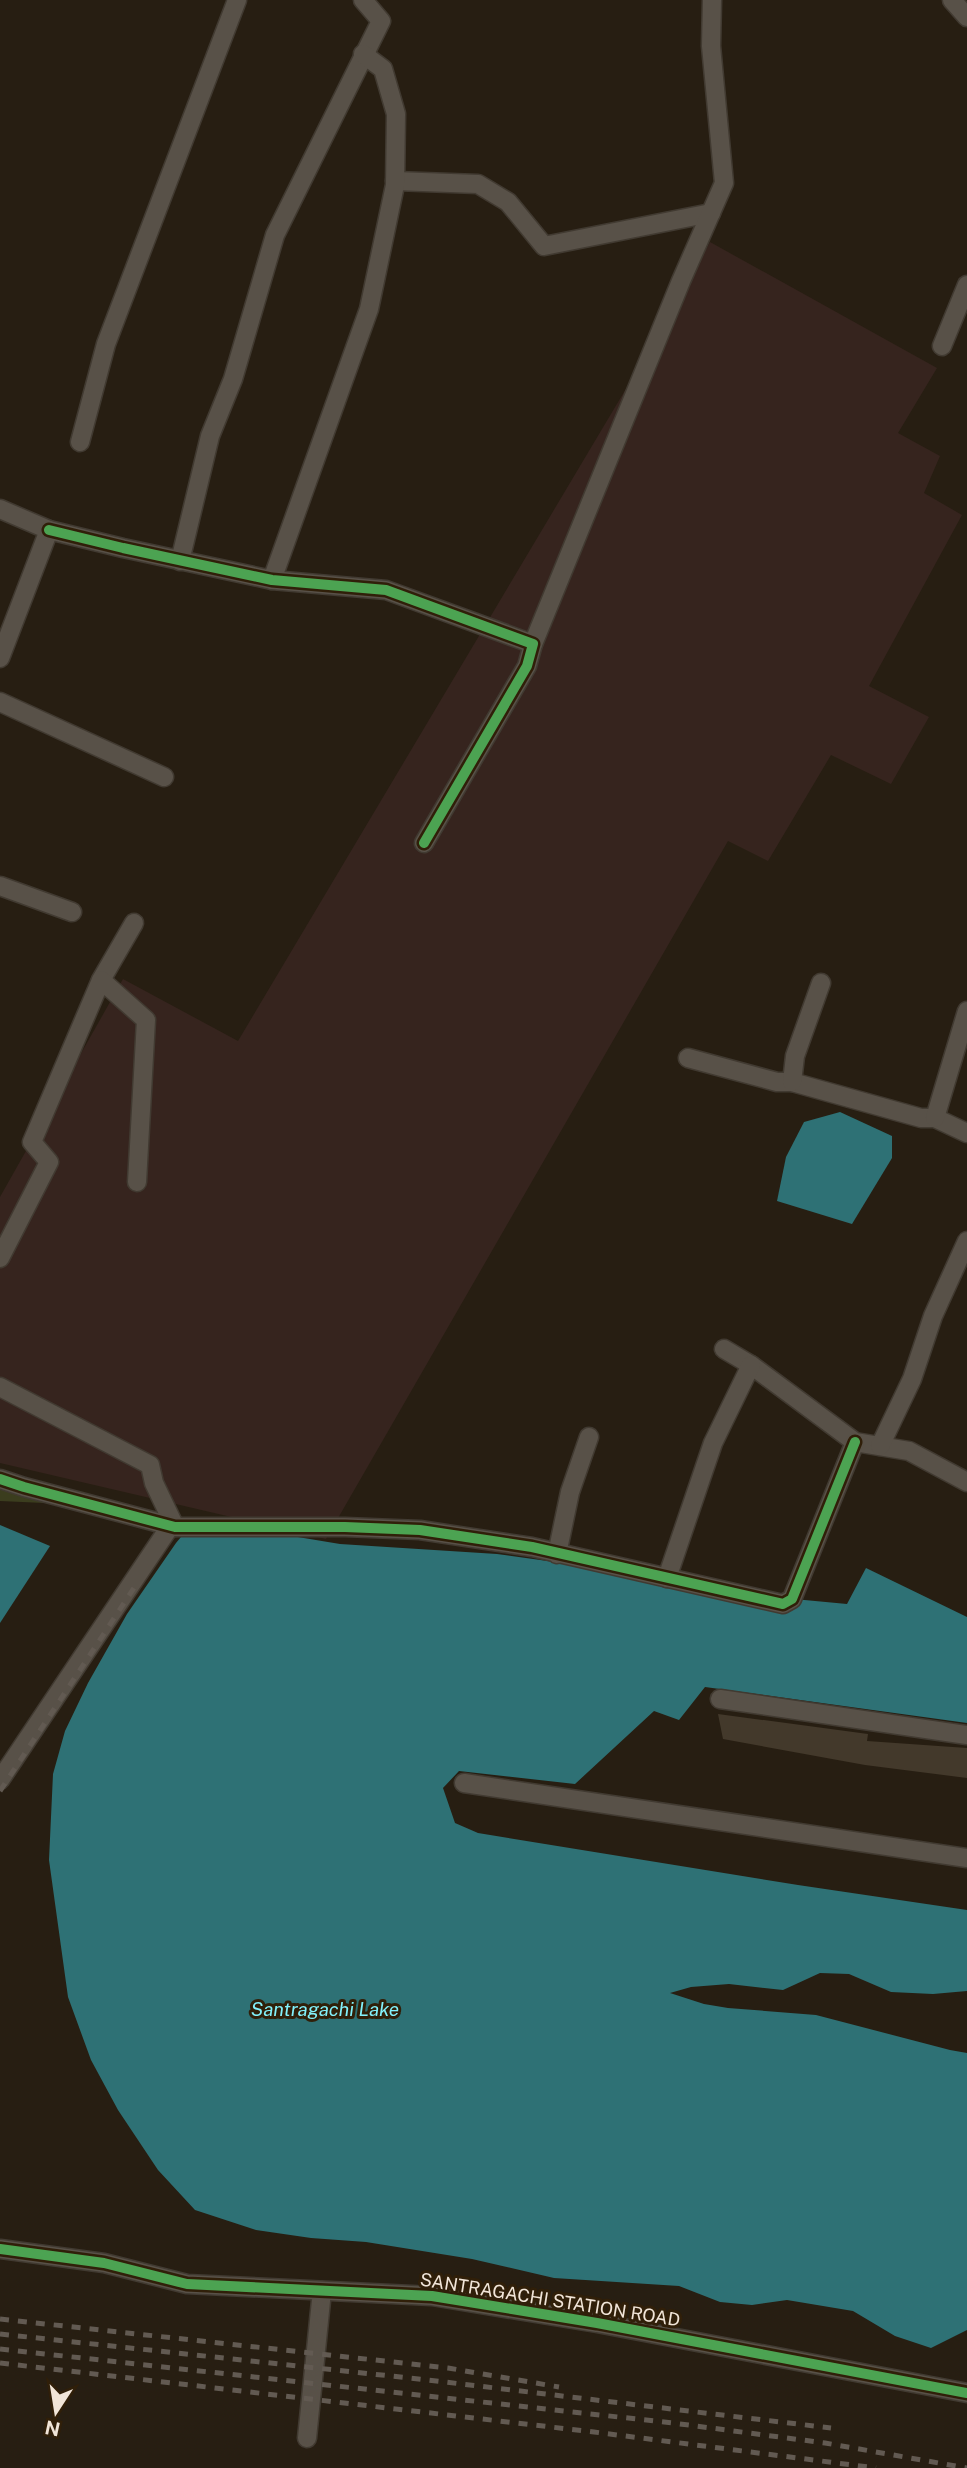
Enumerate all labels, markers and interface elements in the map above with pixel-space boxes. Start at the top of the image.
water label: Santragachi Lake [251,1998,399,2020]
street label: SANTRAGACHI STATION ROAD [419,2269,682,2330]
north arrow [21,2377,91,2447]
text: N [43,2416,62,2441]

